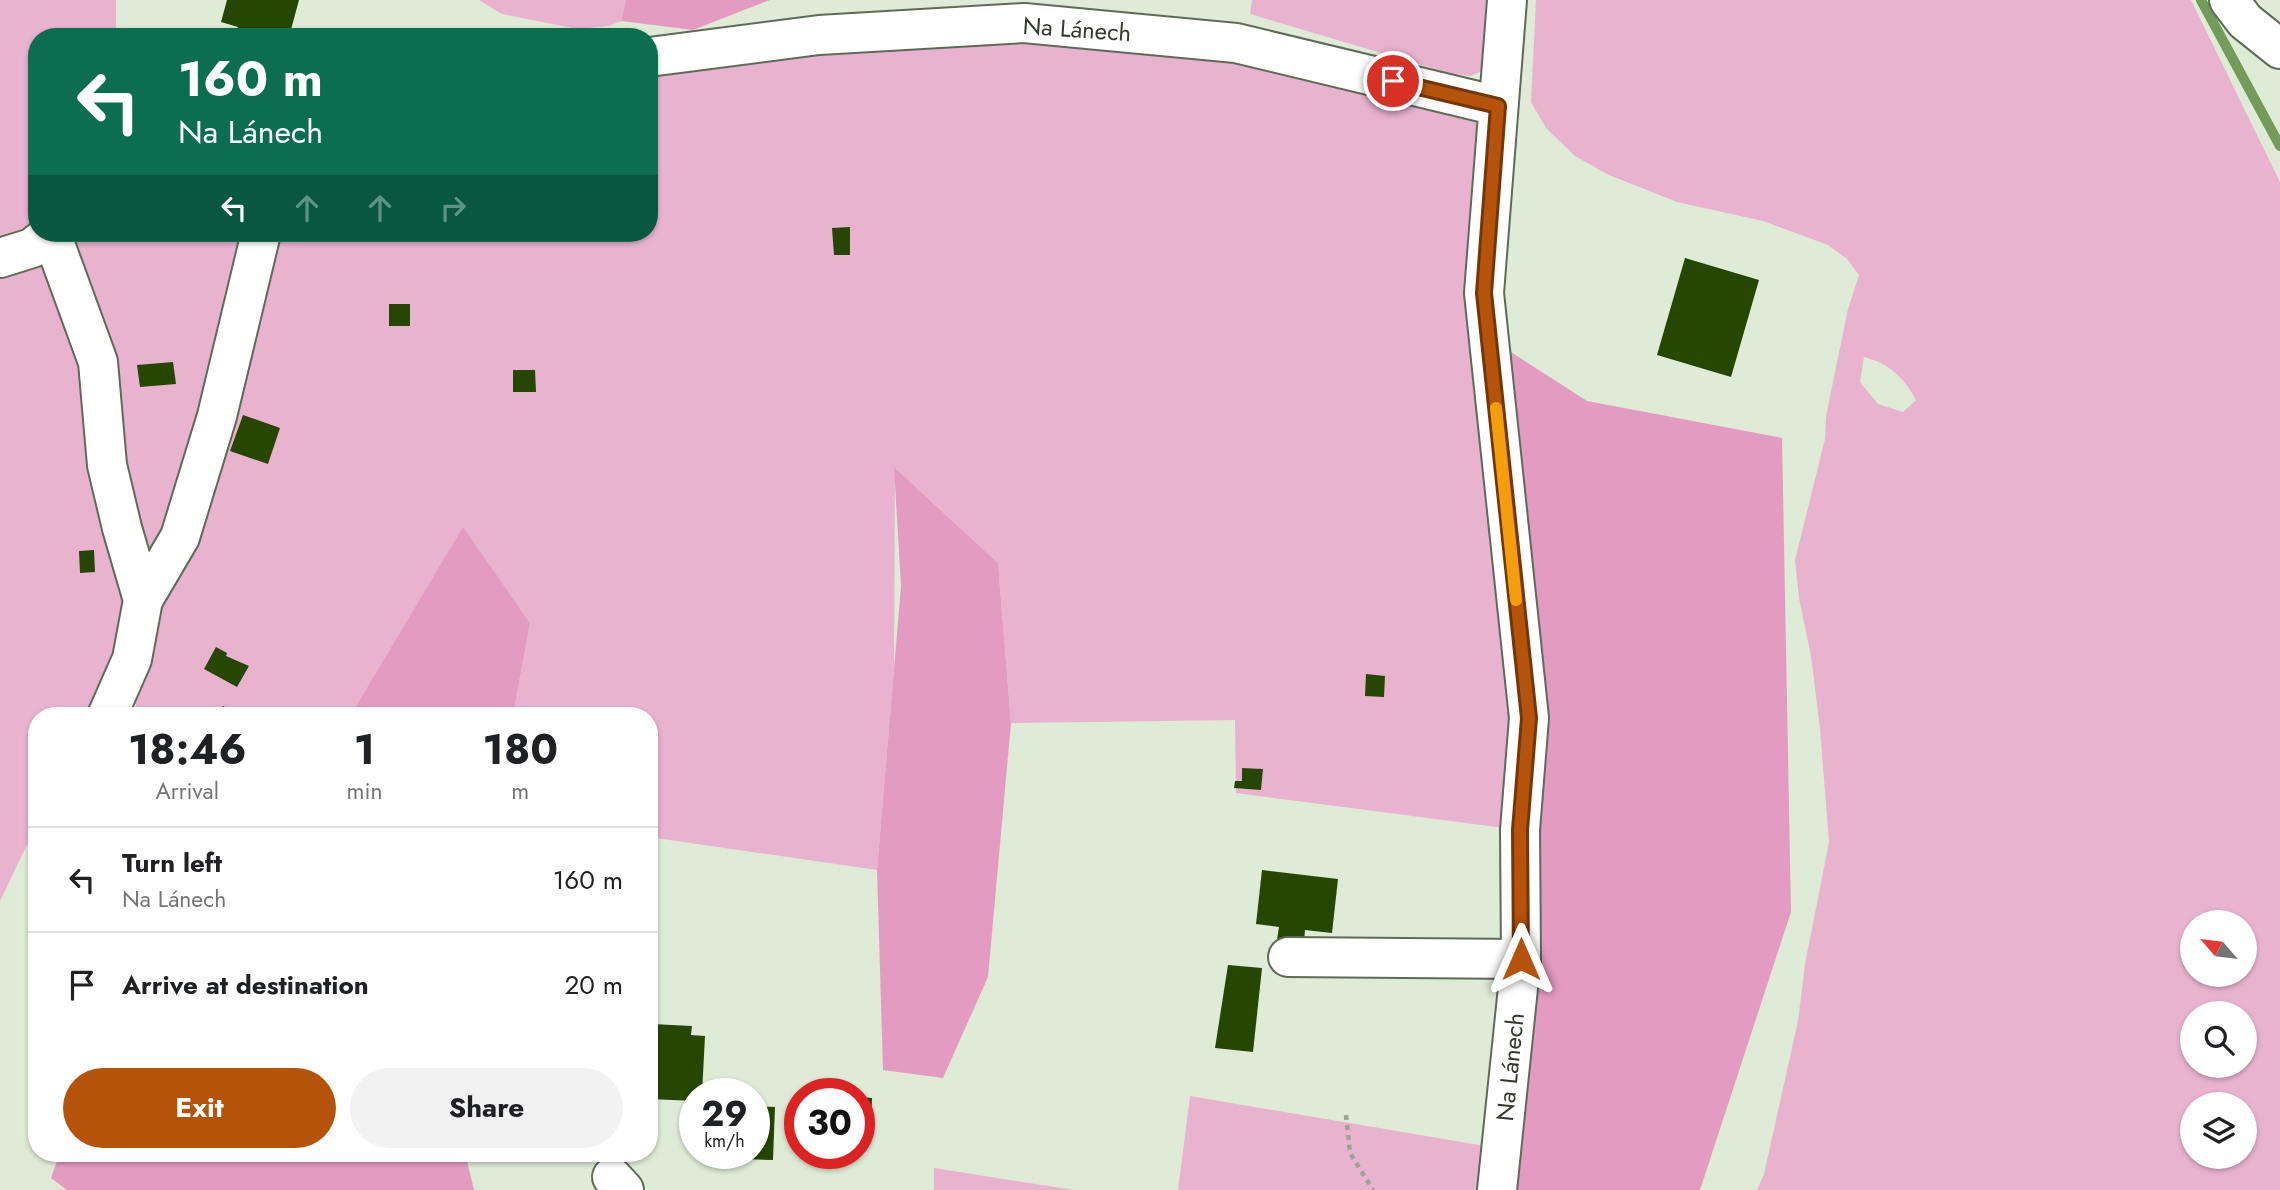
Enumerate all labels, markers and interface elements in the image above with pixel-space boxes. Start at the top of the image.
street label: Na Lánech [1021,8,1133,50]
text: 160 m [178,44,323,114]
pin [1363,51,1423,111]
icon: left [63,56,154,147]
icon: arrive [1374,62,1412,100]
text: Na Lánech [178,109,323,155]
icon: left [215,189,253,227]
icon: ahead [288,189,326,227]
icon: ahead [361,189,399,227]
icon: right [434,189,472,227]
text: 18:46 [128,719,247,780]
text: 1 [354,719,375,780]
text: 180 [483,719,558,780]
text: Arrival [156,774,219,808]
text: min [347,774,383,808]
text: m [511,774,529,808]
text: Turn left [122,844,222,882]
icon: left [63,861,101,899]
text: 160 m [553,861,623,899]
text: Na Lánech [122,882,226,916]
north arrow [2180,910,2258,987]
map controls [2180,910,2257,1169]
position arrow [1484,922,1558,996]
icon: arrive [63,966,101,1004]
text: Arrive at destination [122,966,369,1004]
text: 20 m [565,966,623,1004]
button: search [2180,1001,2257,1078]
street label: Na Lánech [1487,1011,1533,1123]
button: Exit [63,1068,336,1148]
button: Share [350,1068,623,1148]
speed limit sign: 30 [784,1078,875,1169]
text: 29 [701,1089,748,1139]
button: layers [2180,1092,2257,1169]
text: km/h [704,1128,745,1154]

